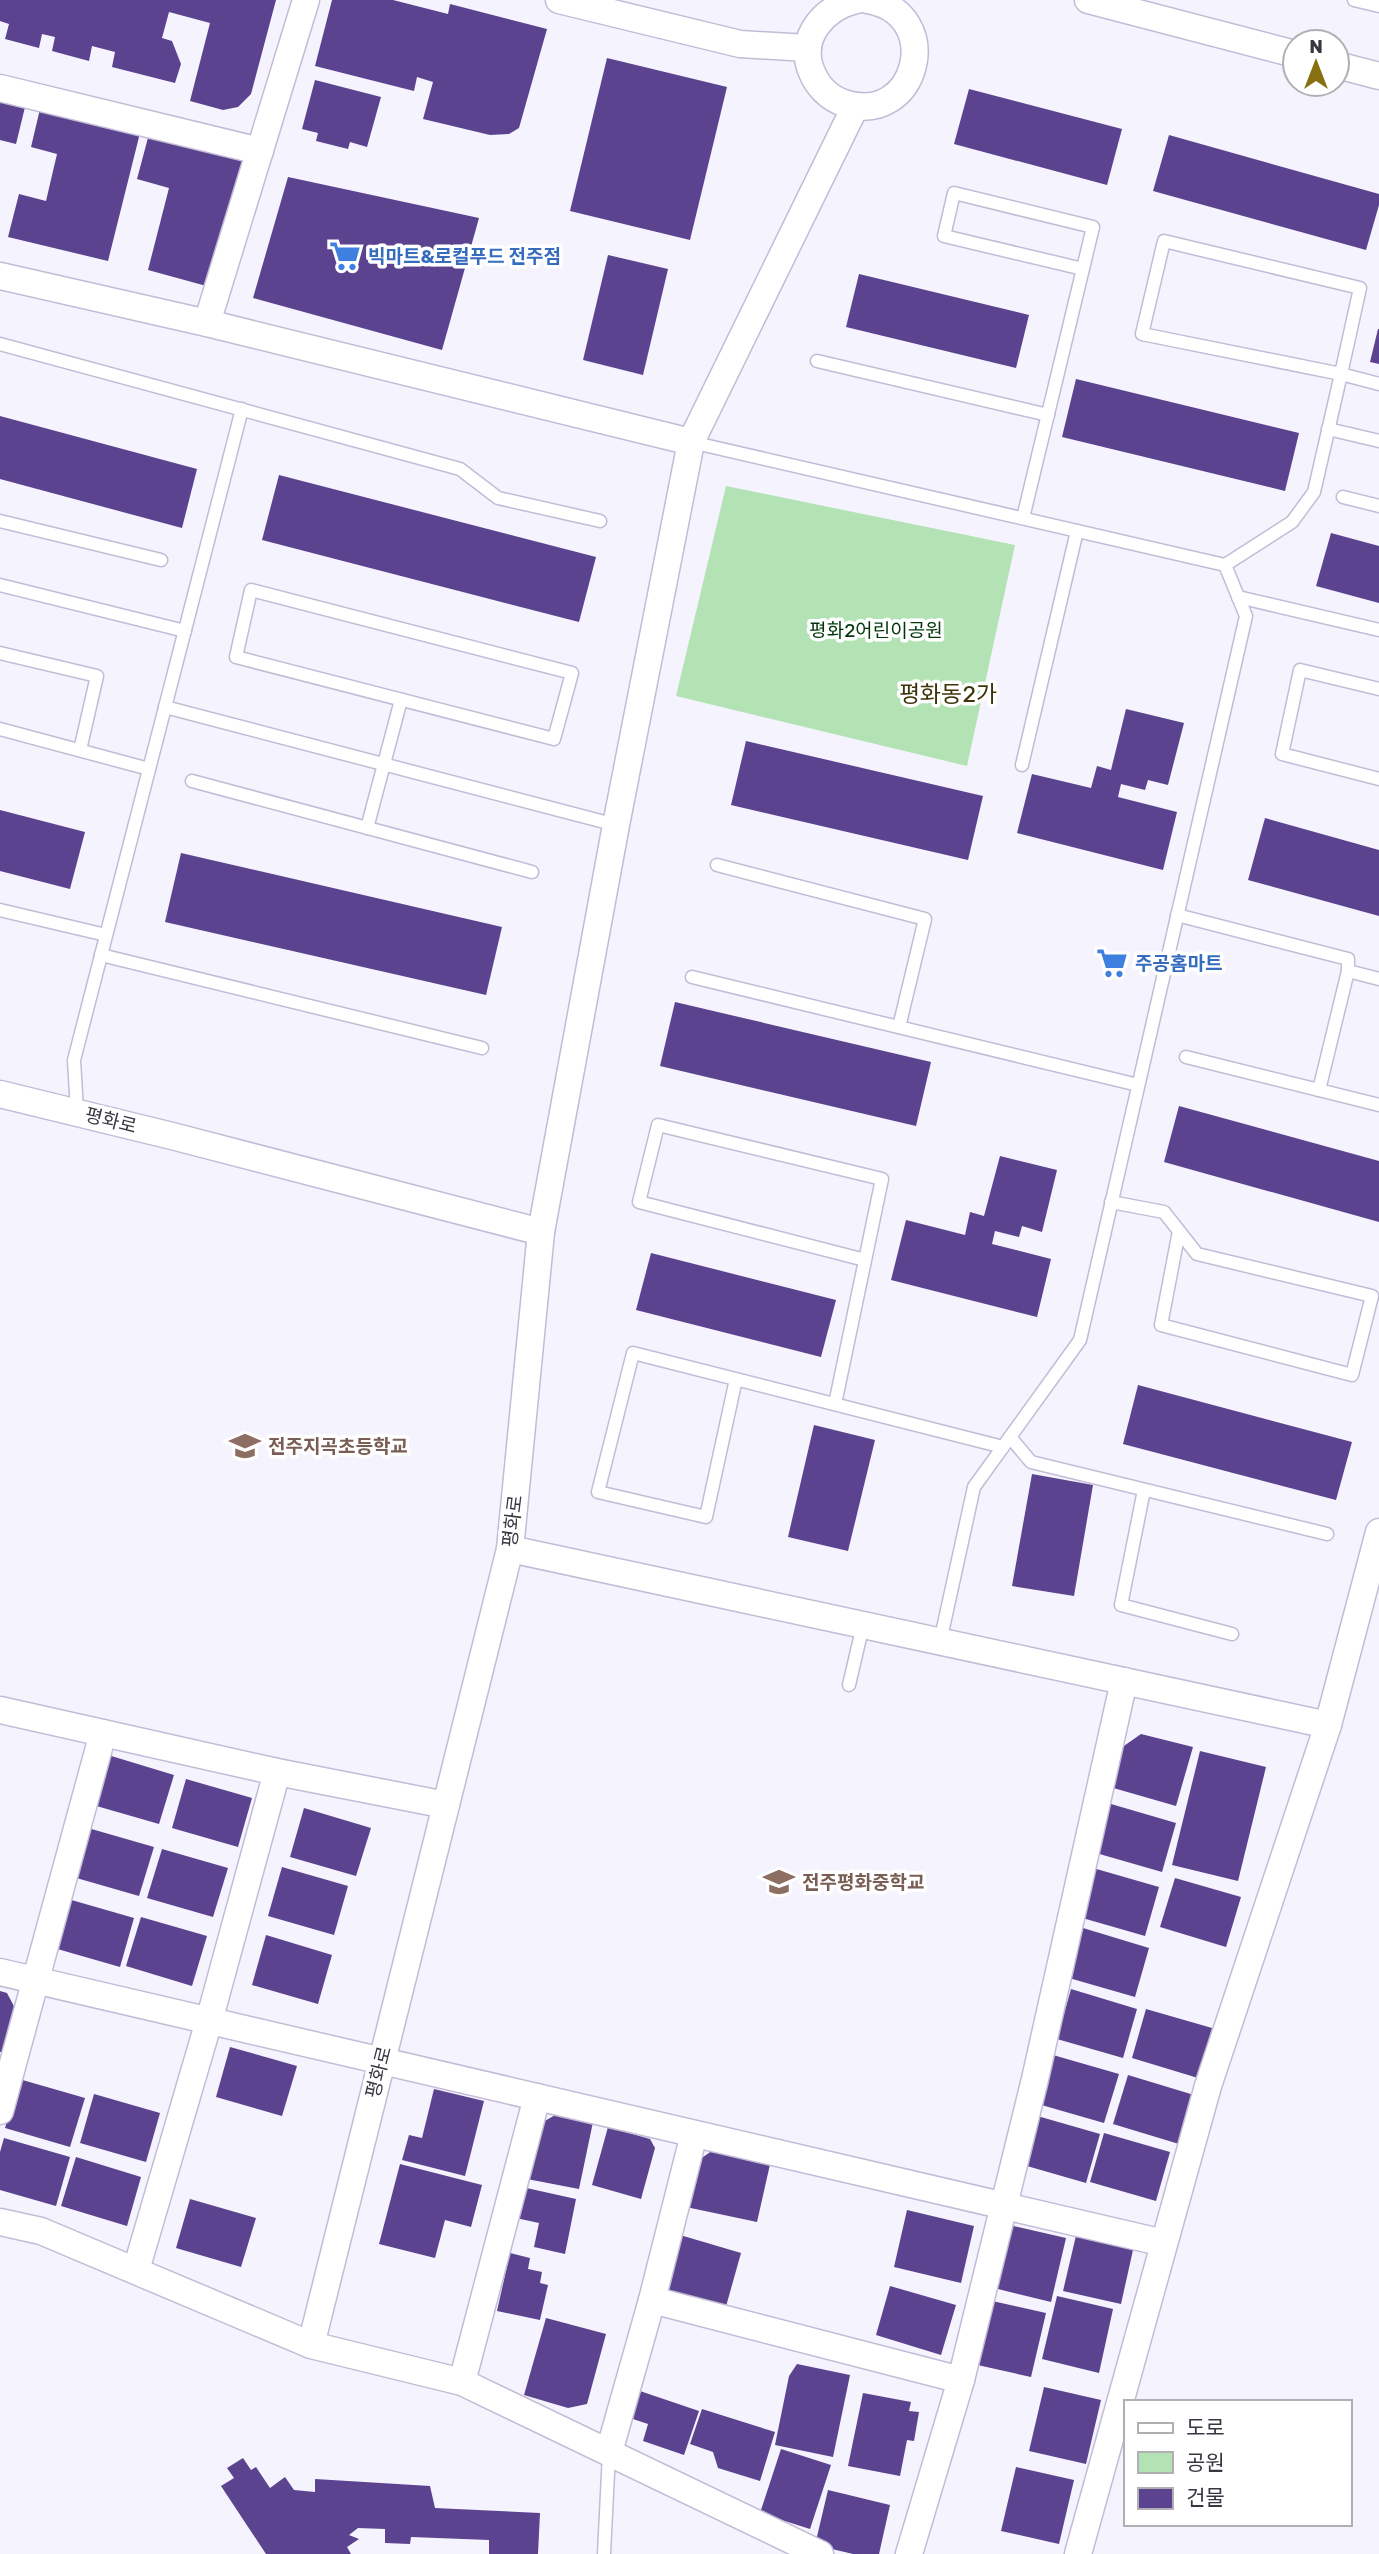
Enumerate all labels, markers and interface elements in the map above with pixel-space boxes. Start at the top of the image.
north arrow [1281,28,1351,98]
text: N [1309,35,1323,58]
supermarket icon: 빅마트&로컬푸드 전주점 [328,239,362,273]
place label: 빅마트&로컬푸드 전주점 [368,245,561,268]
park label: 평화2어린이공원 [809,619,943,642]
district label: 평화동2가 [899,680,997,708]
supermarket icon: 주공홈마트 [1095,946,1129,980]
place label: 주공홈마트 [1135,952,1222,975]
street label: 평화로 [83,1103,139,1138]
school or university icon: 전주지곡초등학교 [228,1429,262,1463]
place label: 전주지곡초등학교 [268,1435,408,1458]
street label: 평화로 [498,1494,527,1548]
school or university icon: 전주평화중학교 [762,1865,796,1899]
place label: 전주평화중학교 [802,1871,924,1894]
street label: 평화로 [361,2044,396,2100]
legend [1124,2400,1351,2526]
text: 도로 [1186,2415,1225,2440]
text: 공원 [1186,2450,1225,2475]
text: 건물 [1186,2485,1225,2510]

